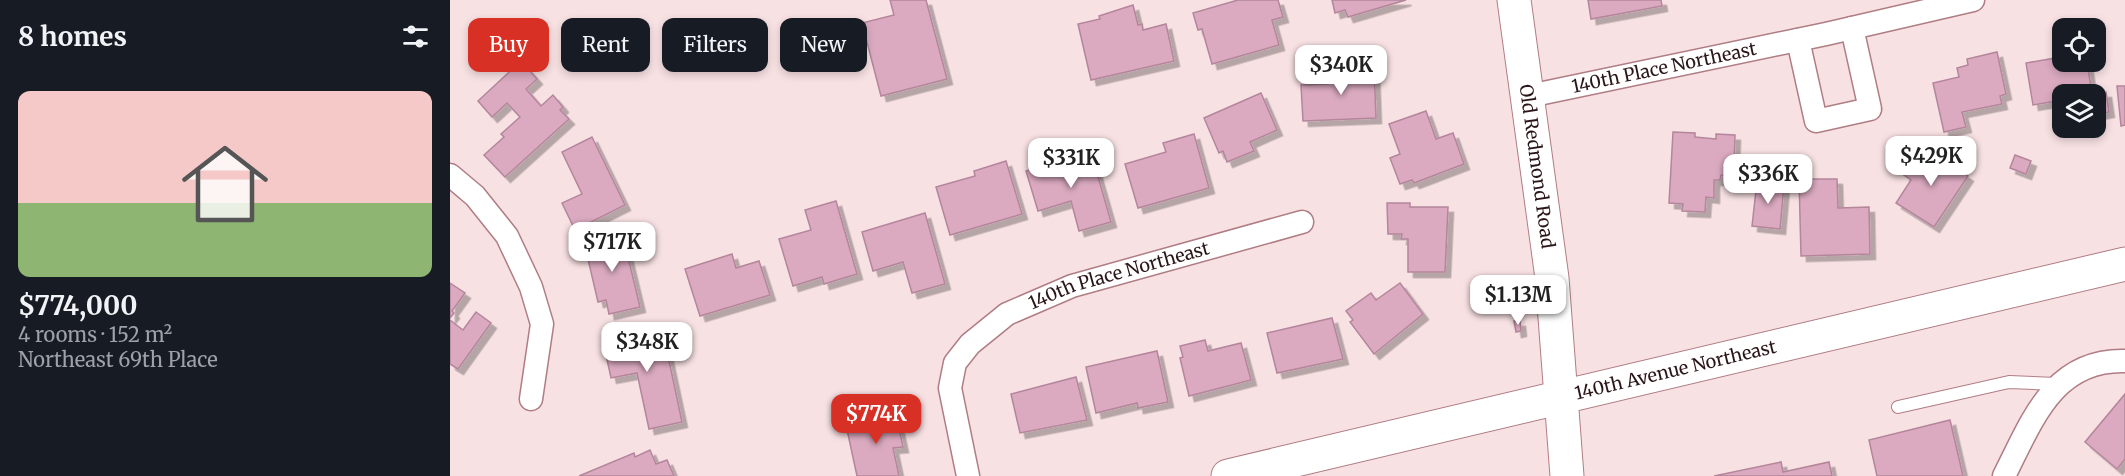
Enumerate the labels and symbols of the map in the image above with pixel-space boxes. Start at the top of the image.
street label: 140th Place Northeast [1570,37,1758,98]
pin: $340K [1299,45,1383,96]
street label: Old Redmond Road [1515,83,1560,250]
pin: $429K [1889,136,1973,187]
pin: $331K [1029,138,1113,189]
pin: $336K [1726,154,1810,205]
pin: $717K [570,222,654,273]
street label: 140th Place Northeast [1025,236,1212,314]
pin: $1.13M [1469,275,1567,326]
pin: $348K [605,322,689,373]
street label: 140th Avenue Northeast [1572,335,1779,405]
pin: $774K [834,394,918,445]

